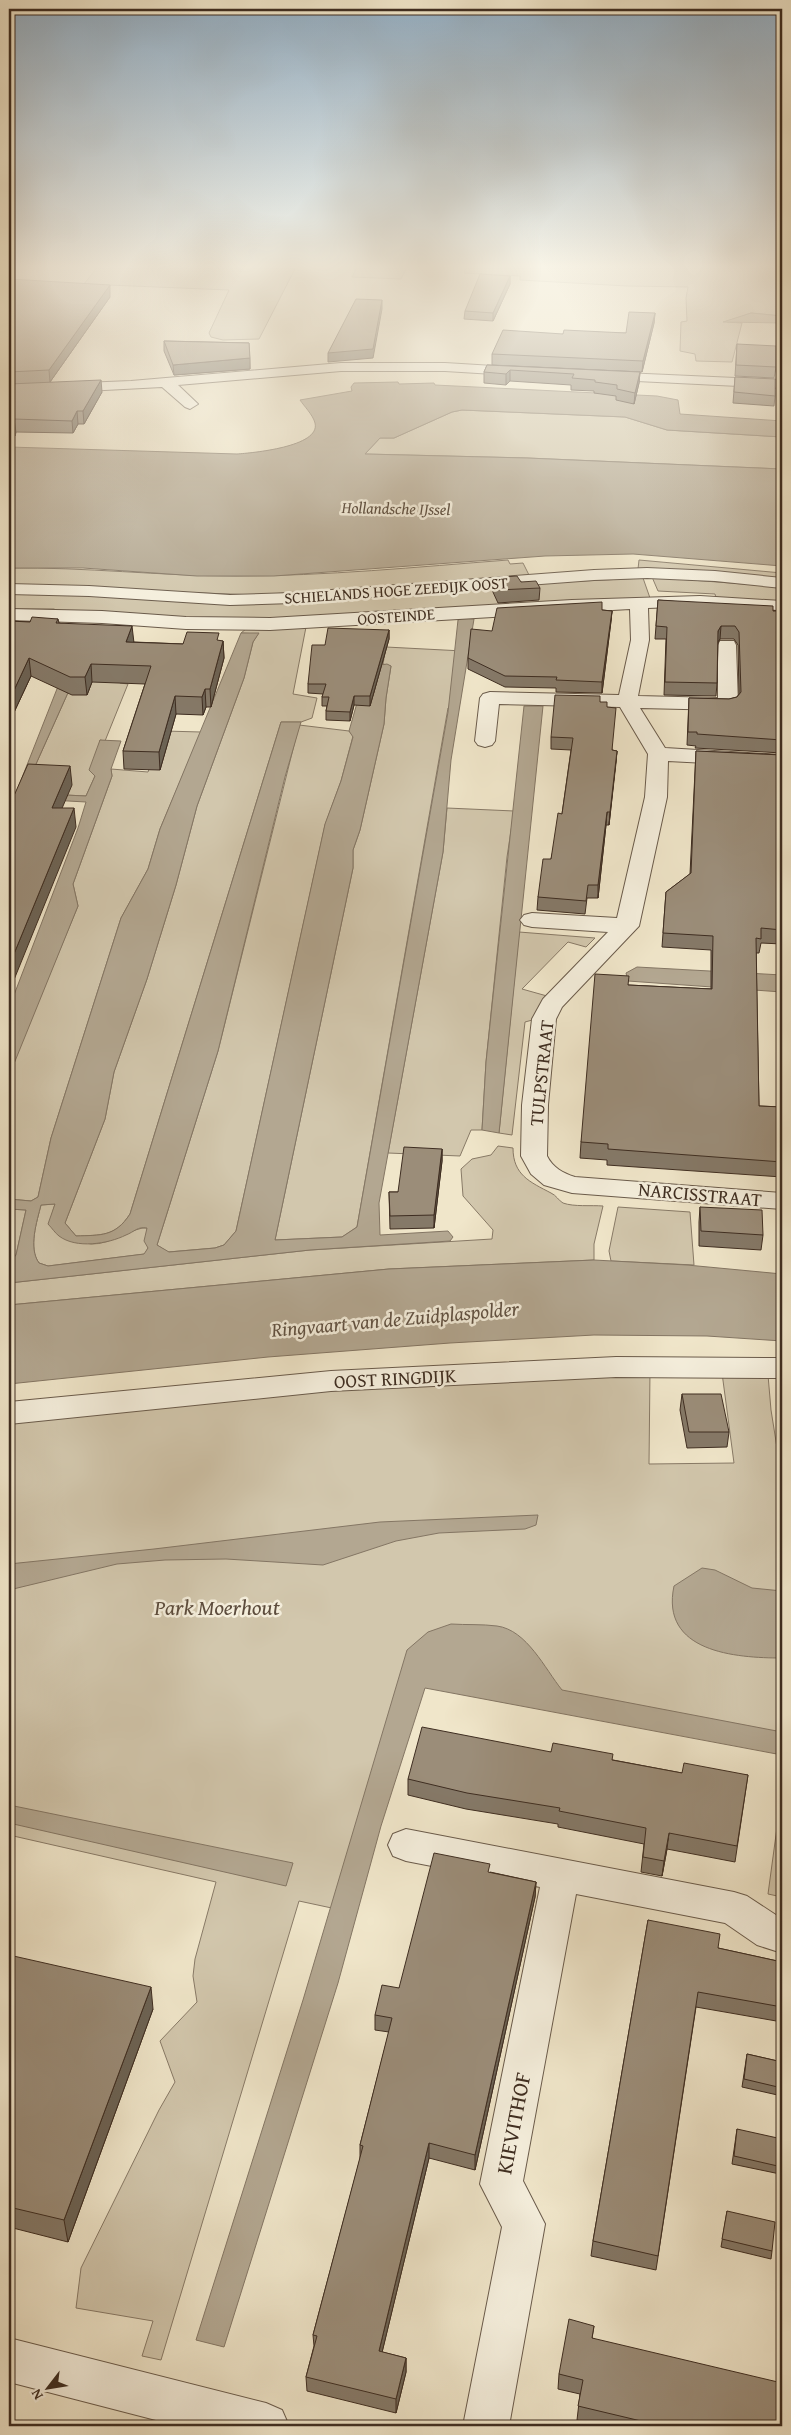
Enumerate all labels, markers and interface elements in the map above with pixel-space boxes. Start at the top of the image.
water label: Hollandsche IJssel [341,495,451,521]
street label: SCHIELANDS HOGE ZEEDIJK OOST [283,570,509,610]
street label: OOSTEINDE [356,601,436,631]
street label: TULPSTRAAT [522,1018,561,1127]
street label: NARCISSTRAAT [637,1175,763,1213]
water label: Ringvaart van de Zuidplaspolder [269,1293,520,1344]
street label: OOST RINGDIJK [333,1361,458,1395]
park label: Park Moerhout [153,1591,281,1623]
street label: KIEVITHOF [487,2069,539,2177]
north arrow [22,2362,72,2412]
text: N [26,2385,48,2404]

